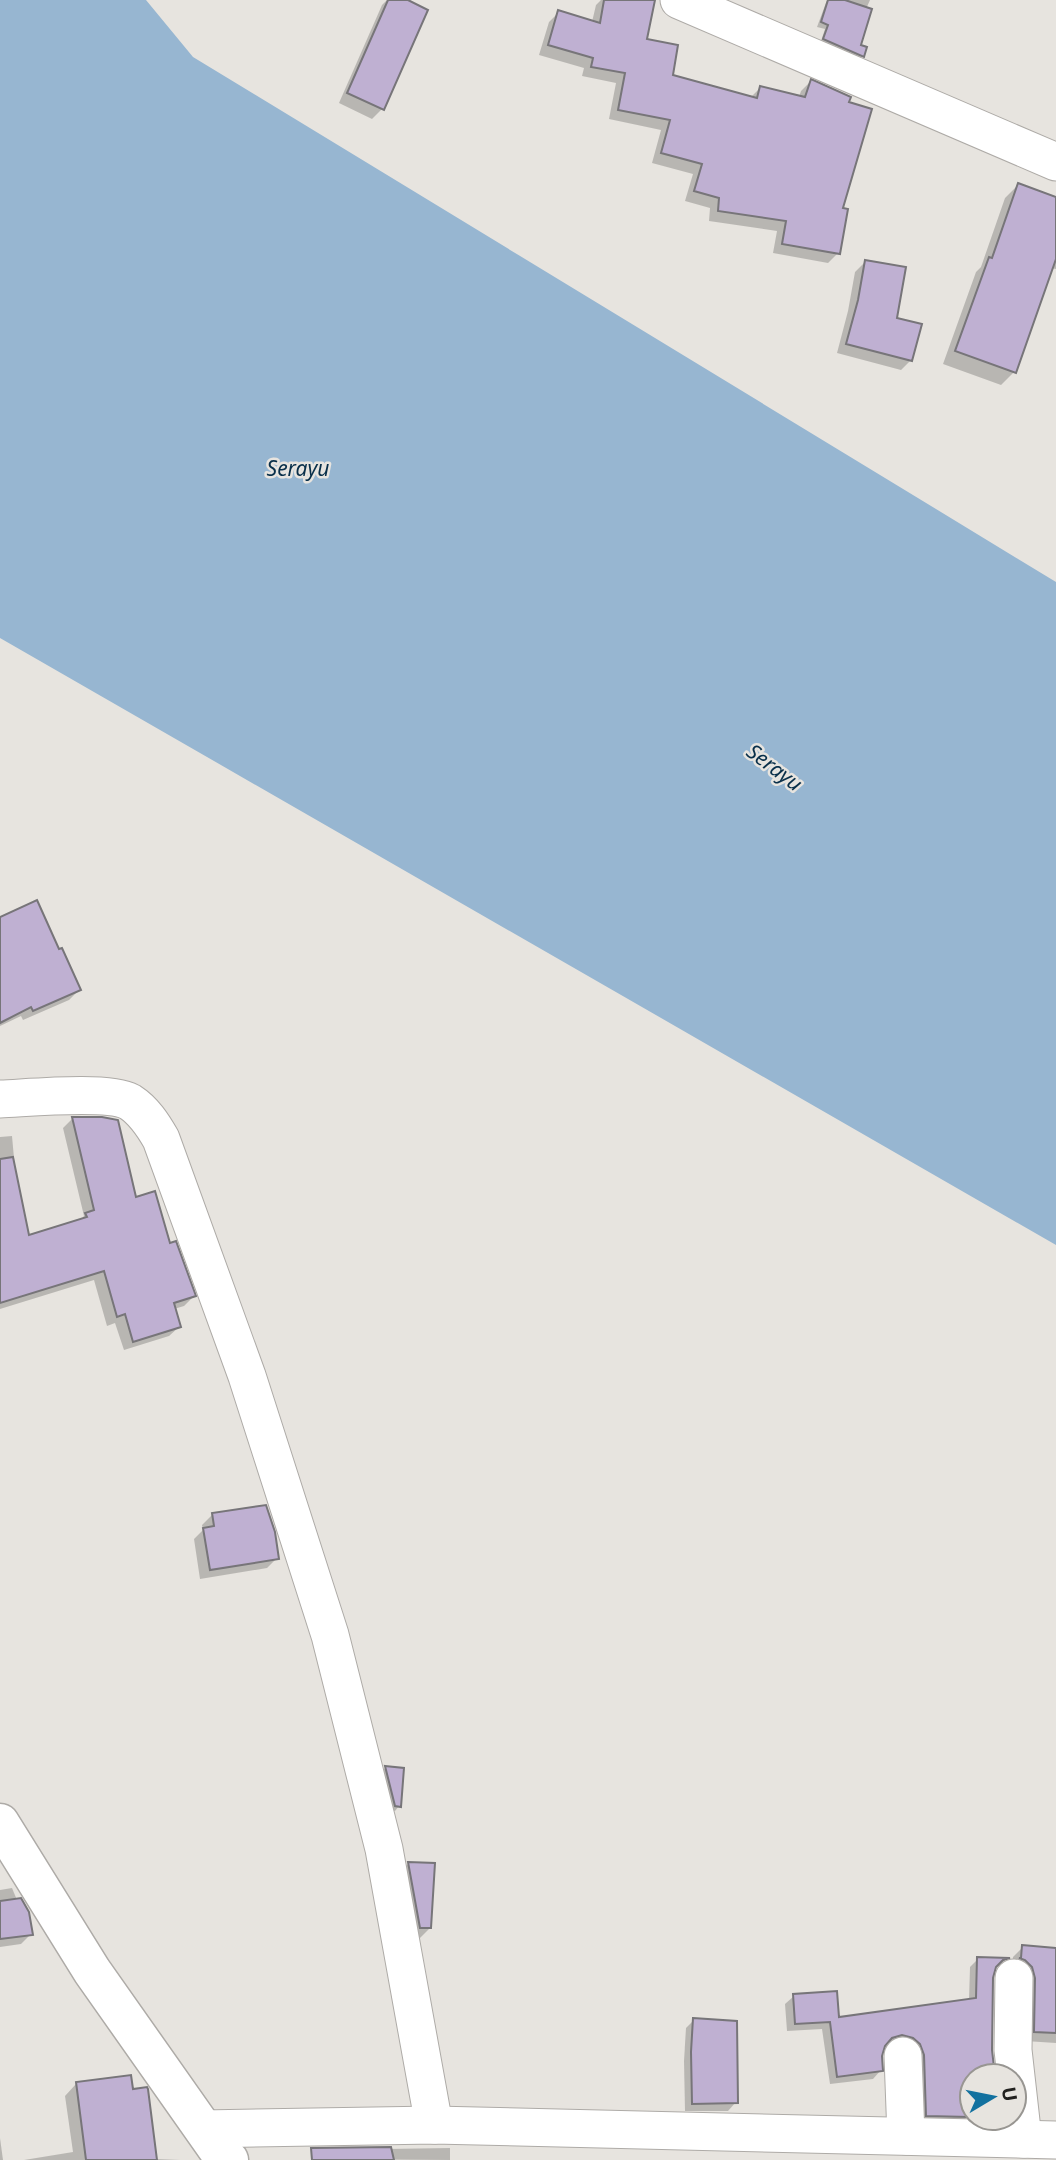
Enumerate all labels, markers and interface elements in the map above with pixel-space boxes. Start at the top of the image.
water label: Serayu [267,454,329,482]
water label: Serayu [741,737,809,797]
north arrow [958,2062,1028,2132]
text: U [996,2085,1024,2103]

